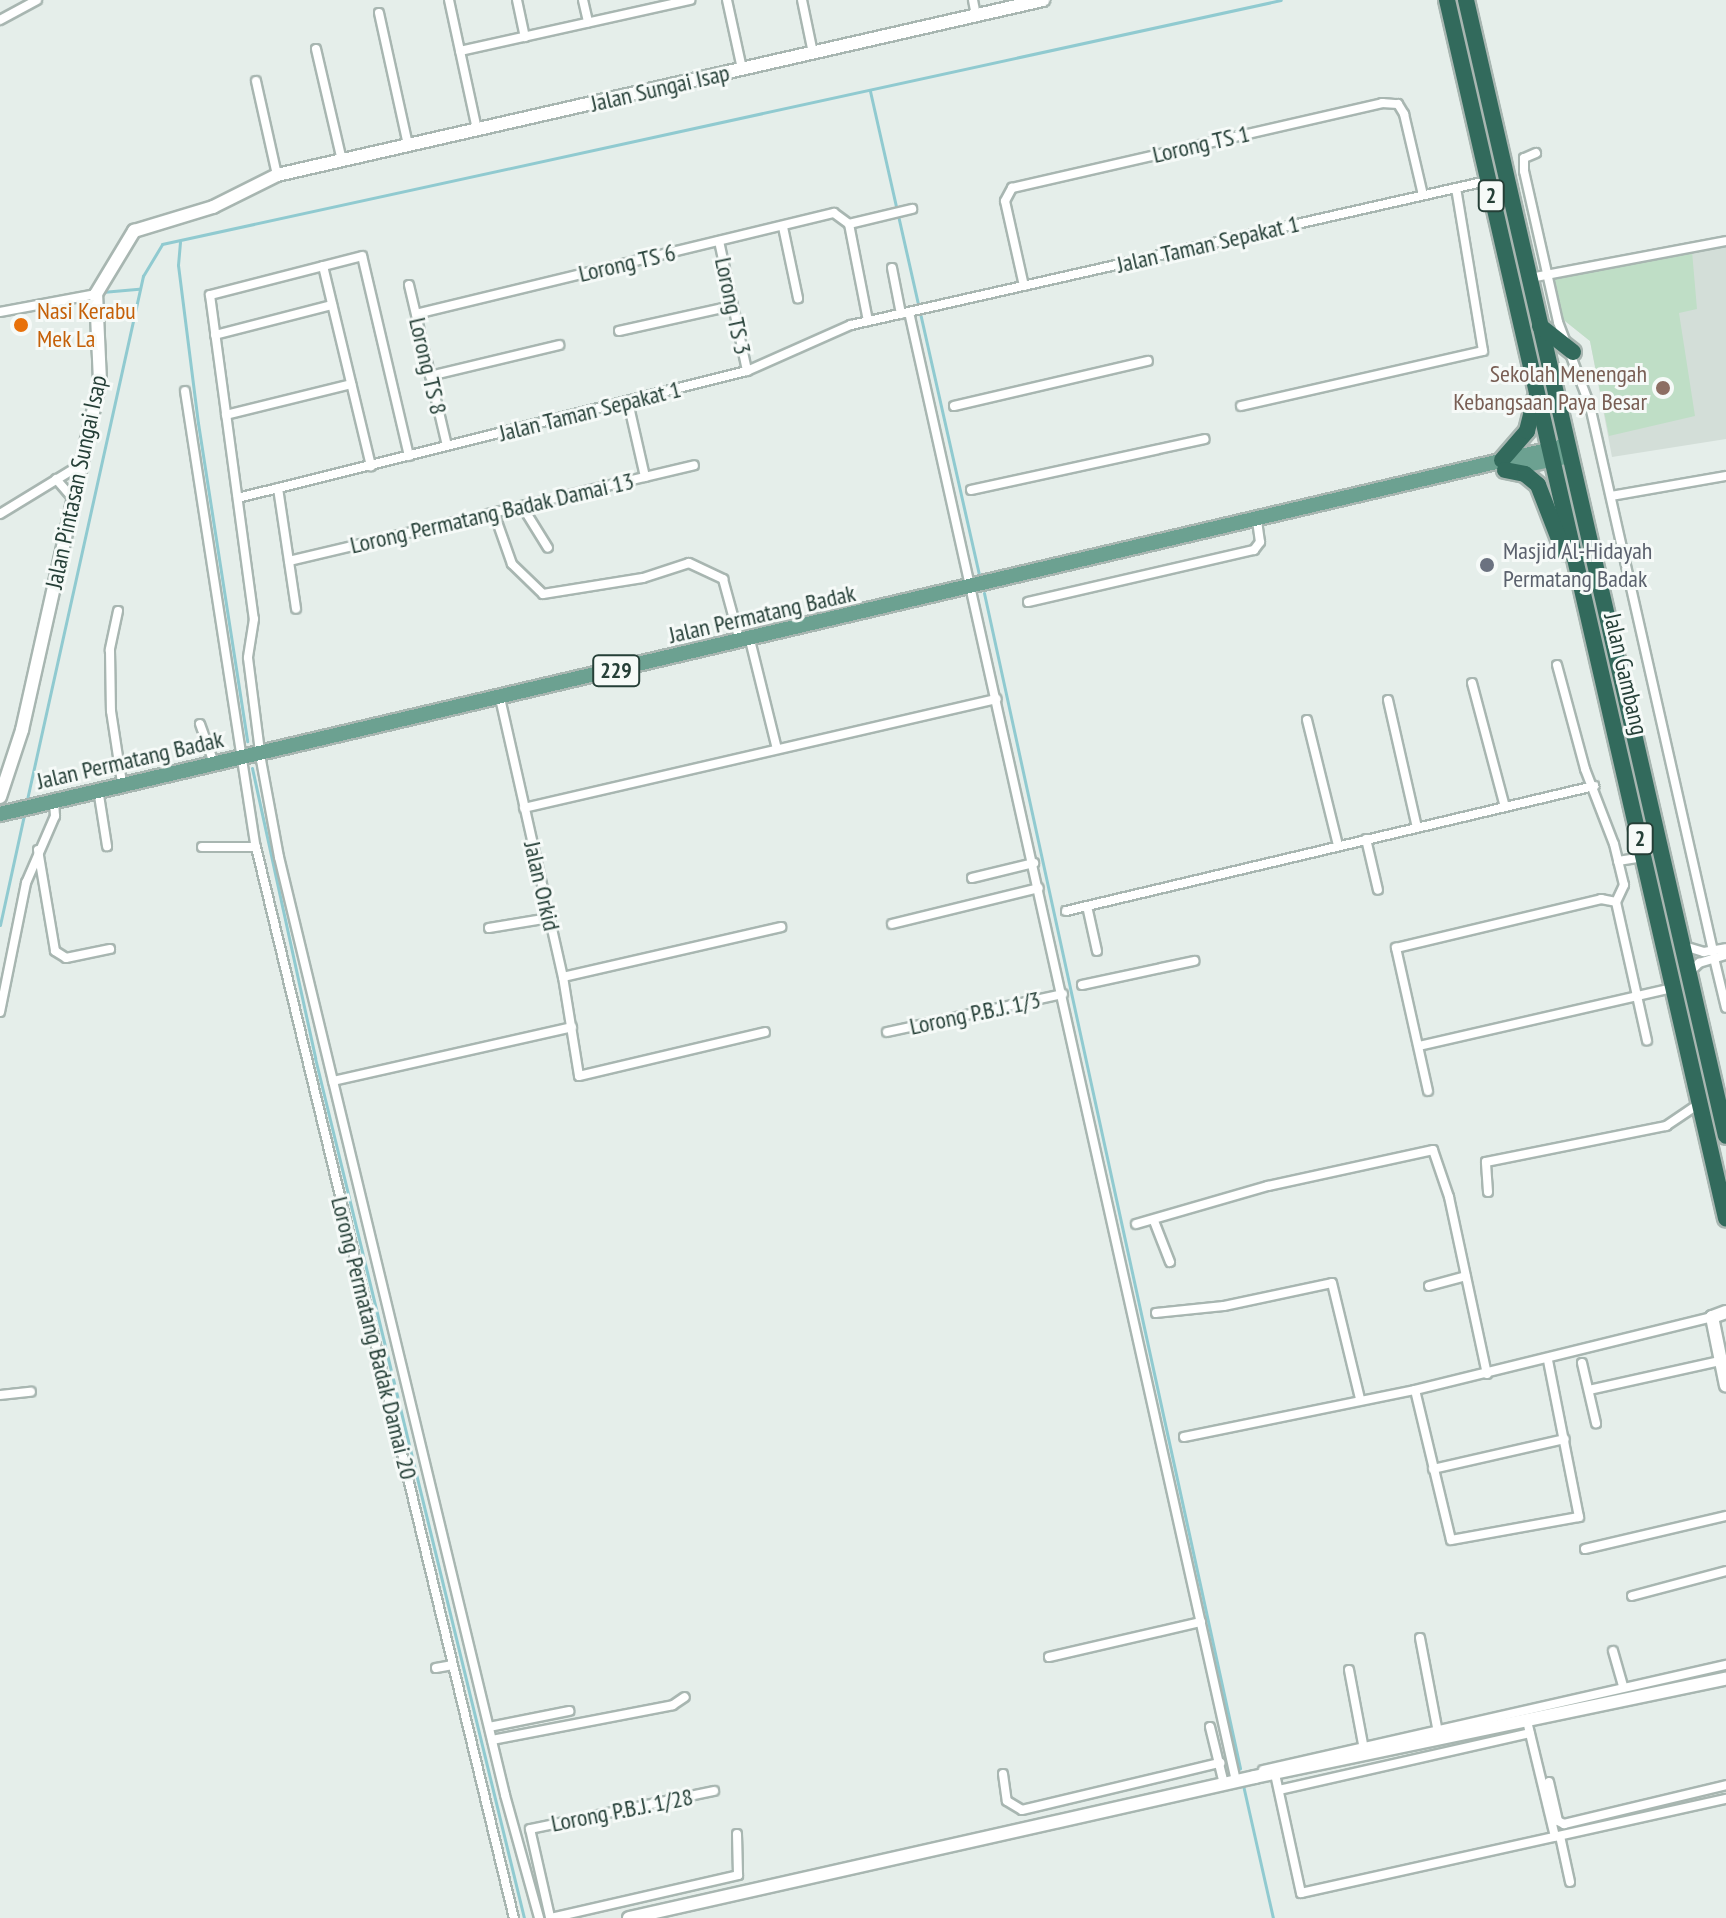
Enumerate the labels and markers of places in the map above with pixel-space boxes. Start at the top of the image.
place label: Nasi Kerabu Mek La [37,297,136,353]
marker: Nasi Kerabu Mek La [12,316,30,334]
place label: Sekolah Menengah Kebangsaan Paya Besar [1453,360,1647,416]
marker: Sekolah Menengah Kebangsaan Paya Besar [1654,379,1672,397]
place label: Masjid Al-Hidayah Permatang Badak [1503,537,1653,593]
marker: Masjid Al-Hidayah Permatang Badak [1478,556,1496,574]

